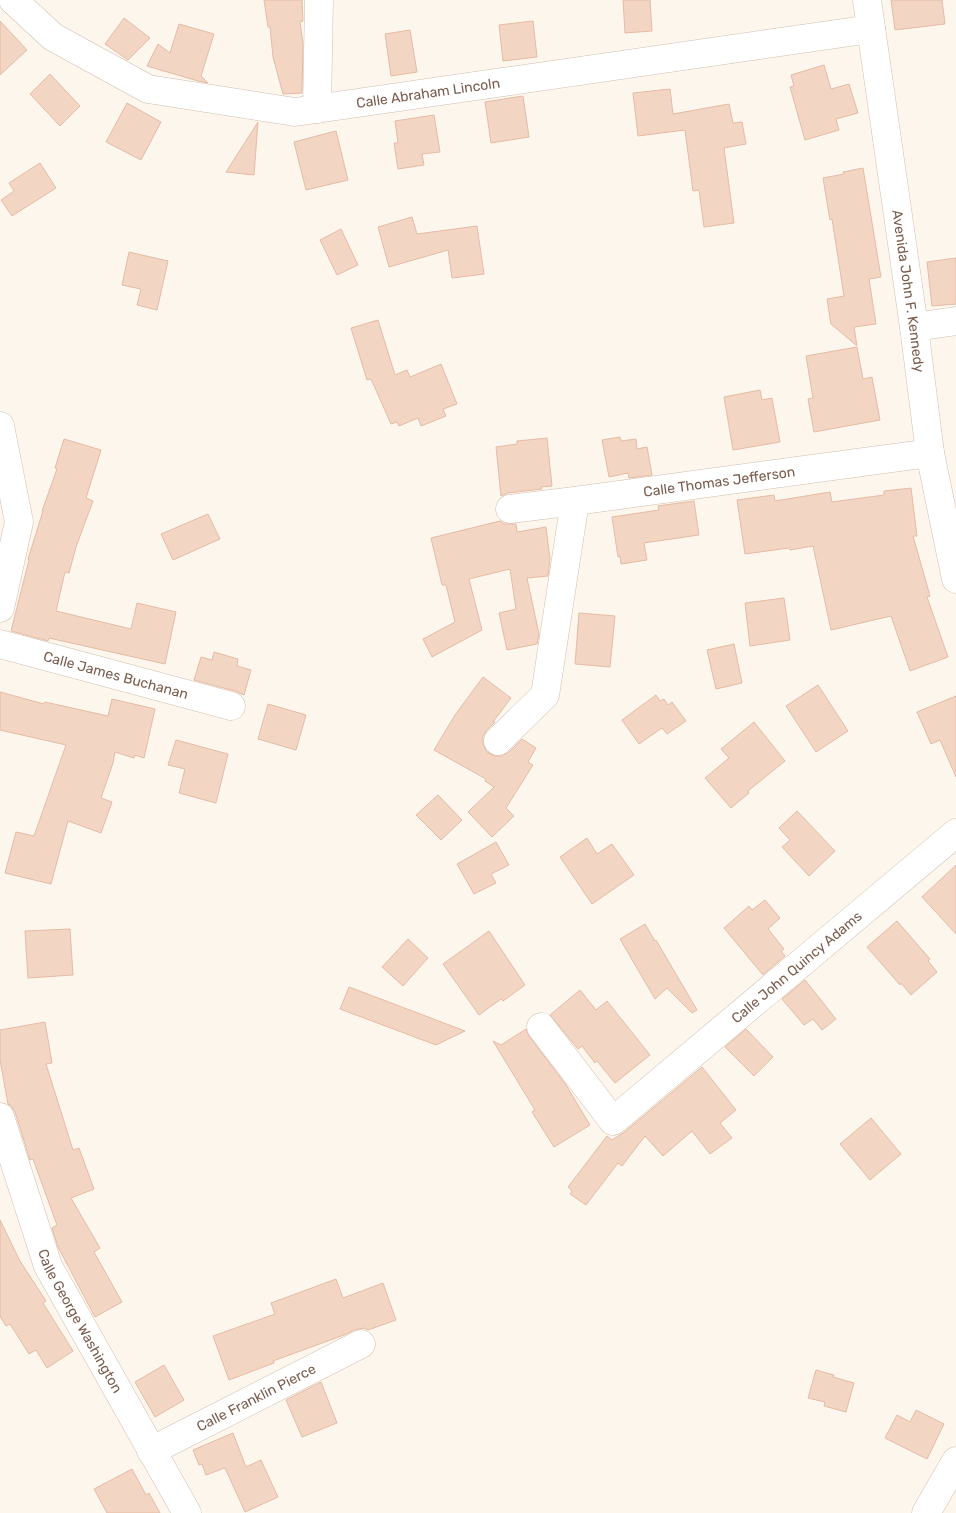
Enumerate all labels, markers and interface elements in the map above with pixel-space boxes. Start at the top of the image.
street label: Calle Abraham Lincoln [355,75,501,112]
street label: Avenida John F. Kennedy [888,209,928,374]
street label: Calle Thomas Jefferson [642,463,796,501]
street label: Calle James Buchanan [42,648,190,703]
street label: Calle John Quincy Adams [728,908,866,1027]
street label: Calle George Washington [34,1247,126,1396]
street label: Calle Franklin Pierce [194,1360,319,1435]

